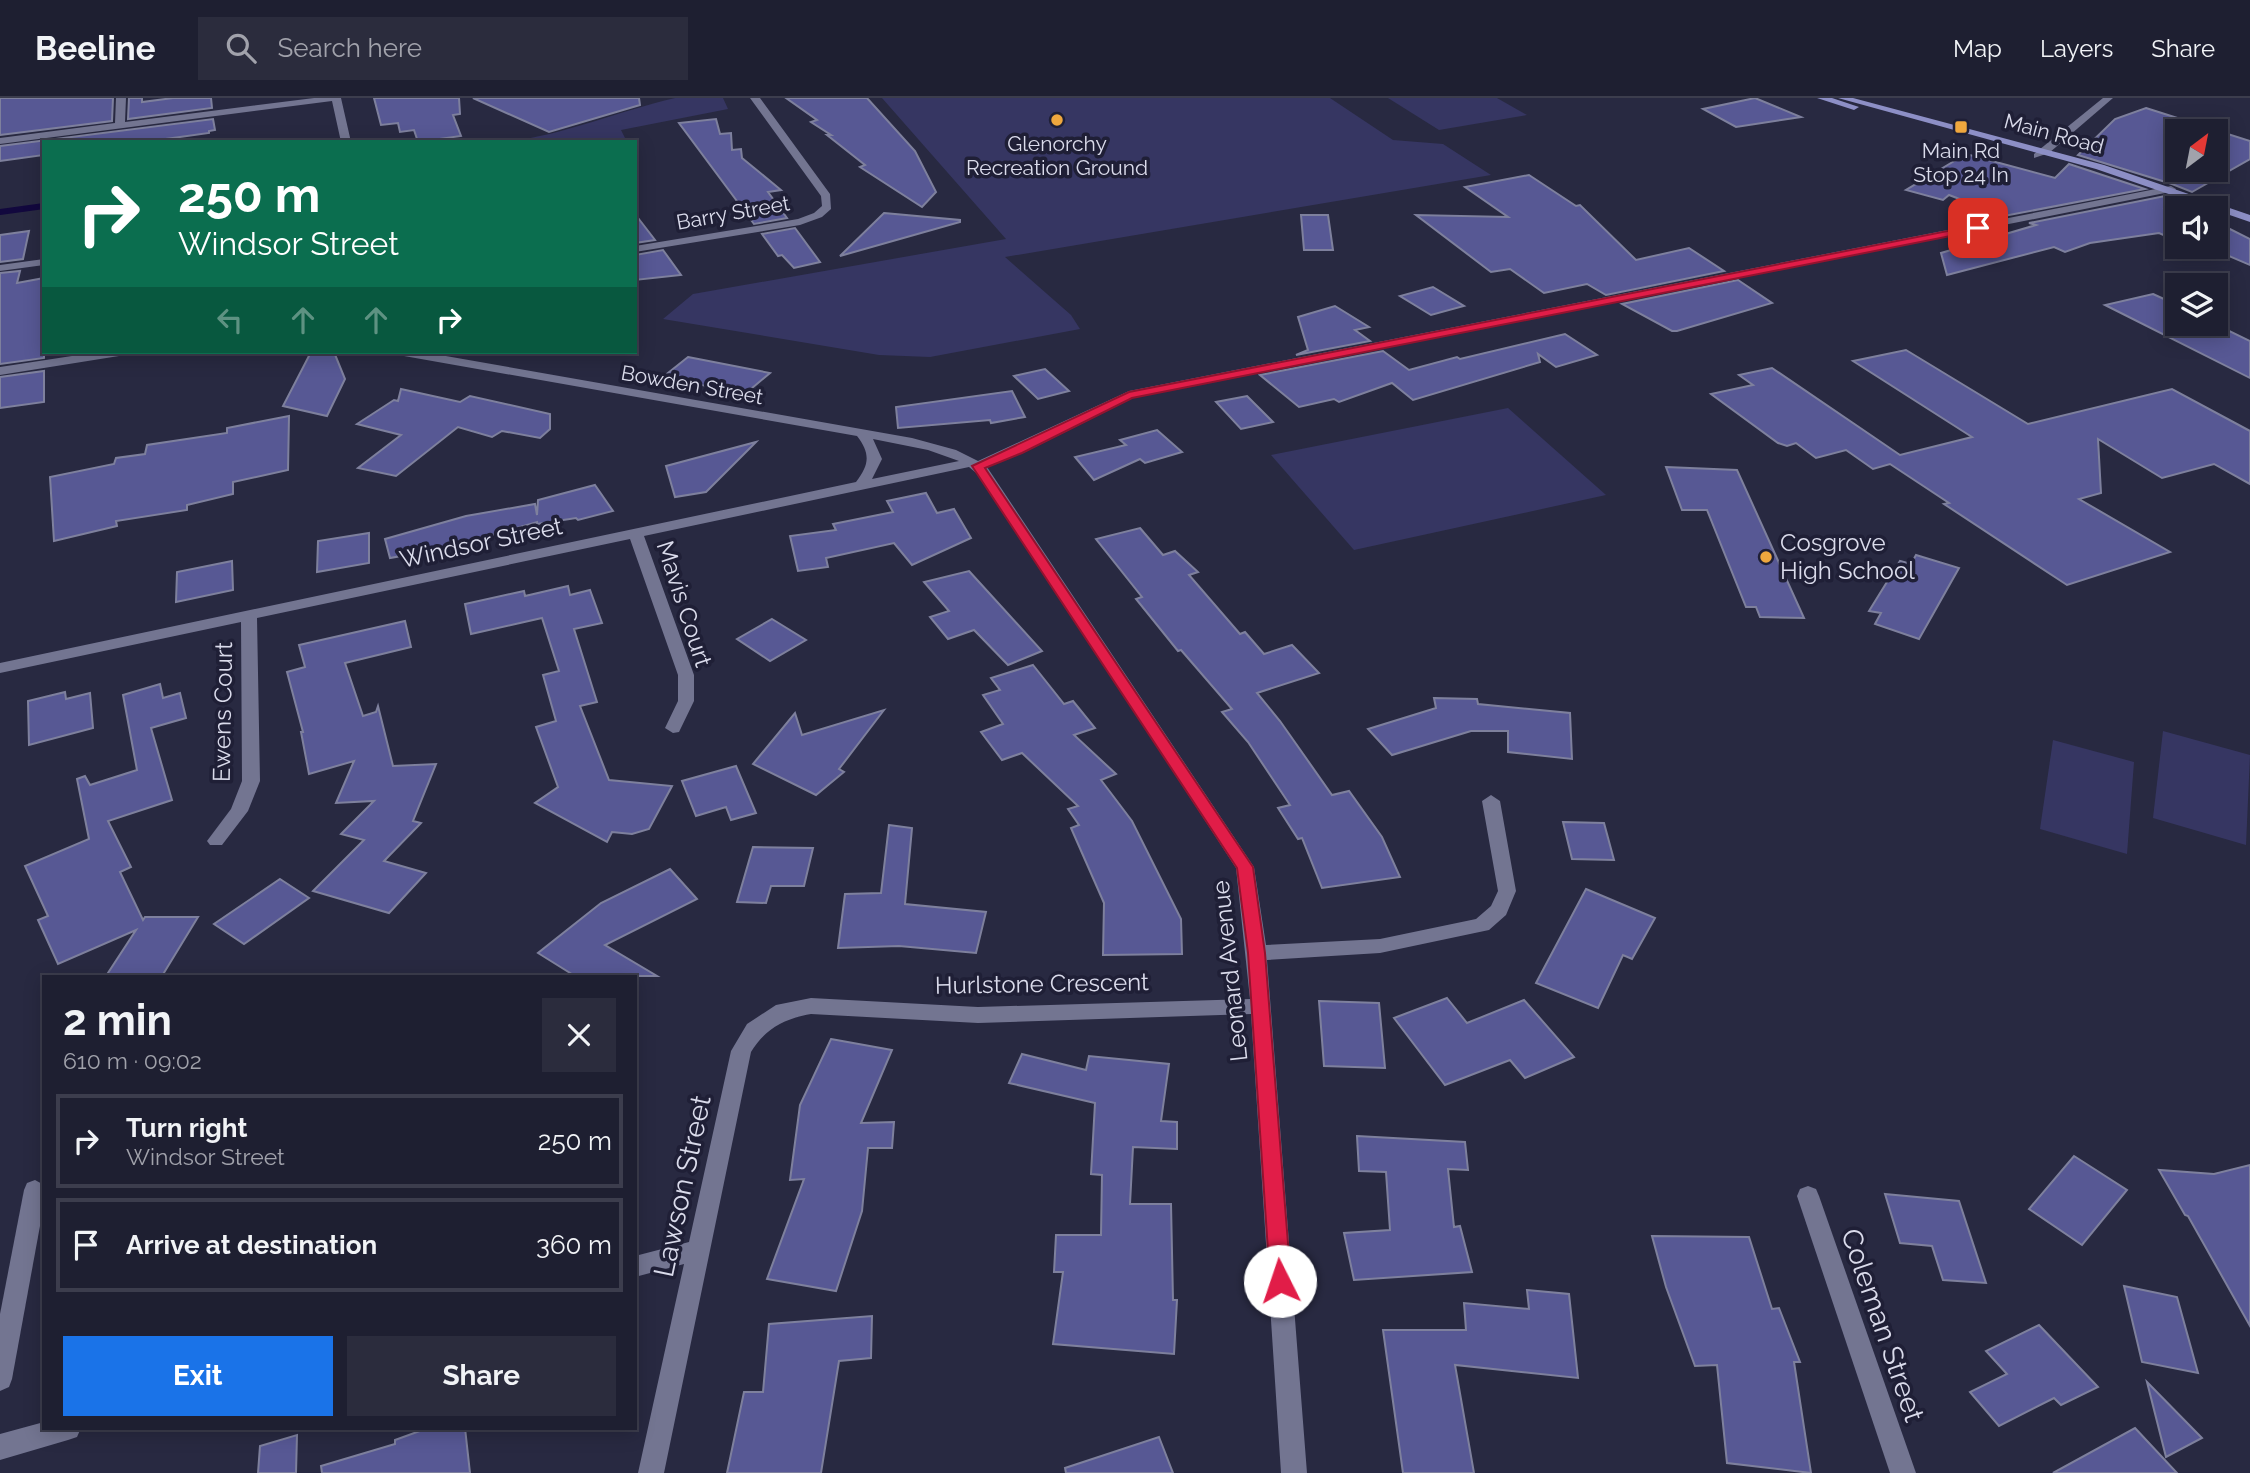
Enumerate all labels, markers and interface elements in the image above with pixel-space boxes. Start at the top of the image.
search box [198,17,688,80]
text: Beeline [35,29,156,68]
icon: search [222,29,260,67]
text: Search here [278,33,422,63]
text: Map [1953,34,2002,63]
text: Layers [2040,34,2113,63]
text: Share [2151,34,2215,63]
street label: Main Road [2001,108,2107,159]
marker: Glenorchy Recreation Ground [1049,112,1065,128]
marker: Main Rd Stop 24 In [1953,119,1969,135]
north arrow [2165,119,2228,182]
map controls [2165,119,2228,336]
place label: Glenorchy Recreation Ground [966,131,1148,180]
place label: Main Rd Stop 24 In [1913,138,2009,187]
text: 250 m [178,166,320,223]
icon: right [63,168,154,259]
street label: Barry Street [674,190,791,235]
button: sound [2165,196,2228,259]
pin [1948,198,2008,258]
icon: arrive [1959,209,1997,247]
text: Windsor Street [178,225,399,262]
button: layers [2165,273,2228,336]
icon: left [211,301,249,339]
icon: ahead [284,301,322,339]
icon: ahead [357,301,395,339]
icon: right [430,301,468,339]
street label: Bowden Street [619,360,765,409]
street label: Windsor Street [397,511,565,574]
place label: Cosgrove High School [1780,528,1915,585]
street label: Mavis Court [650,537,718,671]
marker: Cosgrove High School [1758,549,1774,565]
street label: Ewens Court [207,642,238,782]
street label: Leonard Avenue [1206,879,1253,1063]
street label: Hurlstone Crescent [935,967,1149,1000]
text: 2 min [63,996,172,1045]
button: close [542,998,616,1072]
text: 610 m · 09:02 [63,1047,202,1074]
street label: Lawson Street [647,1092,718,1280]
text: Turn right [126,1113,247,1143]
icon: right [67,1122,105,1160]
text: 250 m [538,1126,612,1156]
text: Windsor Street [126,1143,285,1170]
street label: Coleman Street [1834,1224,1931,1427]
icon: arrive [67,1226,105,1264]
text: Arrive at destination [126,1230,377,1260]
text: 360 m [536,1230,612,1260]
position arrow [1243,1244,1317,1318]
button: Exit [63,1336,333,1416]
button: Share [347,1336,616,1416]

